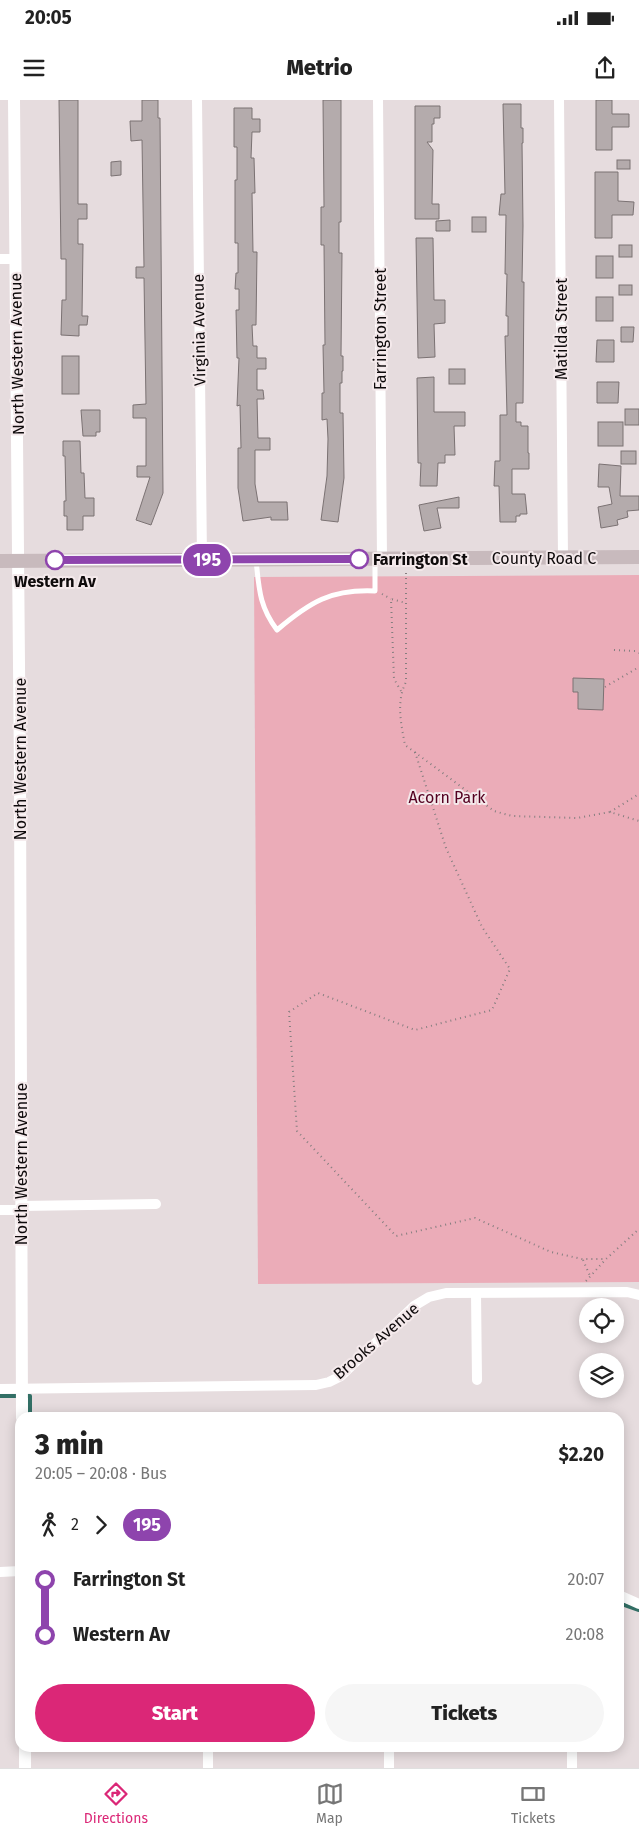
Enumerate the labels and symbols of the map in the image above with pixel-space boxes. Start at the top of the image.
street label: Farrington Street [371,268,390,390]
street label: North Western Avenue [6,273,28,435]
street label: Virginia Avenue [189,274,209,386]
street label: Matilda Street [552,278,571,380]
line badge: 195 [178,544,236,576]
marker: Farrington St [349,549,369,569]
street label: County Road C [492,549,596,568]
marker: Western Av [45,550,65,570]
place label: Farrington St [373,550,468,569]
place label: Western Av [14,572,97,591]
street label: North Western Avenue [11,678,30,840]
park label: Acorn Park [408,788,486,807]
street label: North Western Avenue [12,1083,31,1245]
street label: Brooks Avenue [329,1299,423,1383]

